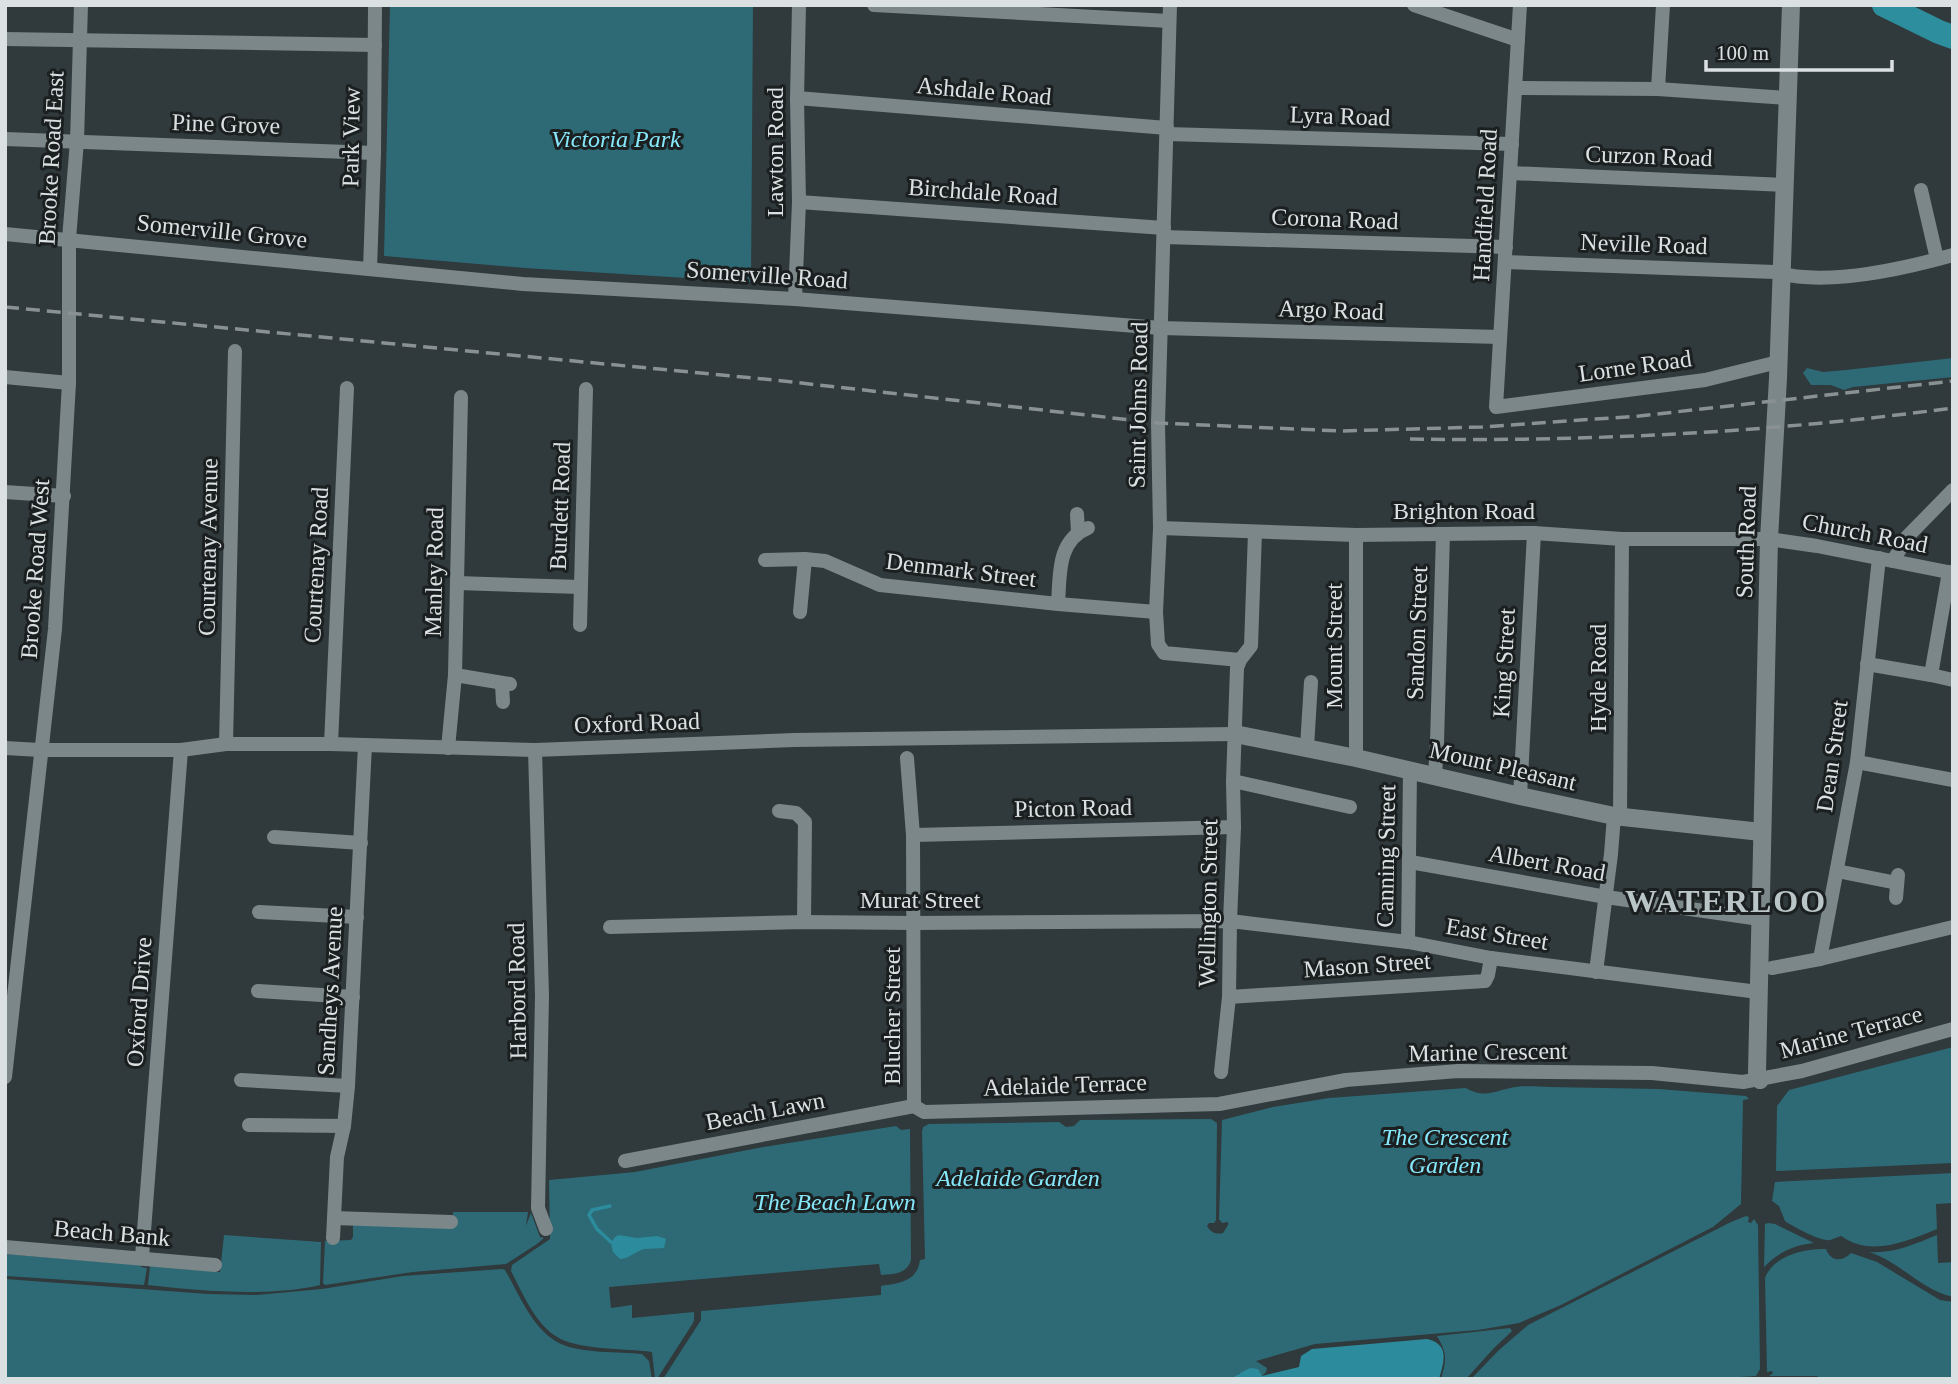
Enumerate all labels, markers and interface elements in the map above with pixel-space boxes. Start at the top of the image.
scale bar [1706,28,1892,72]
text: 100 m [1716,41,1769,65]
street label: Brooke Road East [33,70,69,246]
street label: Ashdale Road [915,72,1053,110]
street label: Park View [337,86,365,187]
street label: Lawton Road [762,87,788,217]
street label: Lyra Road [1289,101,1391,131]
street label: Pine Grove [171,109,281,139]
park label: Victoria Park [551,126,681,152]
street label: Handfield Road [1468,128,1502,282]
street label: Curzon Road [1585,141,1713,171]
street label: Birchdale Road [907,174,1059,210]
street label: Corona Road [1271,204,1399,234]
street label: Somerville Grove [135,209,309,253]
street label: Neville Road [1580,229,1708,259]
street label: Somerville Road [685,256,849,294]
street label: Argo Road [1278,295,1384,325]
street label: Saint Johns Road [1124,321,1152,489]
street label: Lorne Road [1577,345,1693,387]
street label: Burdett Road [545,441,575,571]
street label: Courtenay Avenue [193,458,223,636]
street label: Brooke Road West [16,478,54,660]
street label: South Road [1731,485,1761,599]
street label: Courtenay Road [299,486,333,644]
street label: Brighton Road [1393,498,1535,524]
street label: Manley Road [420,507,448,637]
street label: Church Road [1800,508,1930,558]
street label: Denmark Street [884,548,1038,592]
street label: Sandon Street [1402,565,1432,700]
street label: Mount Street [1321,583,1347,709]
street label: King Street [1488,607,1520,719]
street label: Hyde Road [1585,624,1611,732]
street label: Dean Street [1811,698,1853,814]
street label: Oxford Road [574,708,700,738]
street label: Mount Pleasant [1427,736,1579,796]
street label: Canning Street [1372,784,1400,928]
street label: Picton Road [1014,794,1132,822]
street label: Wellington Street [1194,818,1222,987]
street label: Albert Road [1487,840,1607,886]
district label: WATERLOO [1625,883,1827,919]
street label: Murat Street [860,887,981,913]
street label: Sandheys Avenue [313,906,347,1076]
street label: East Street [1444,913,1550,955]
street label: Harbord Road [503,922,531,1060]
street label: Oxford Drive [121,936,157,1068]
street label: Blucher Street [879,947,905,1085]
street label: Mason Street [1303,948,1432,982]
street label: Marine Terrace [1777,1000,1925,1064]
street label: Marine Crescent [1408,1038,1568,1066]
street label: Adelaide Terrace [983,1069,1147,1101]
street label: Beach Lawn [703,1087,827,1135]
park label: The Crescent Garden [1382,1124,1510,1178]
park label: Adelaide Garden [934,1165,1100,1191]
park label: The Beach Lawn [754,1189,916,1215]
street label: Beach Bank [53,1215,171,1251]

